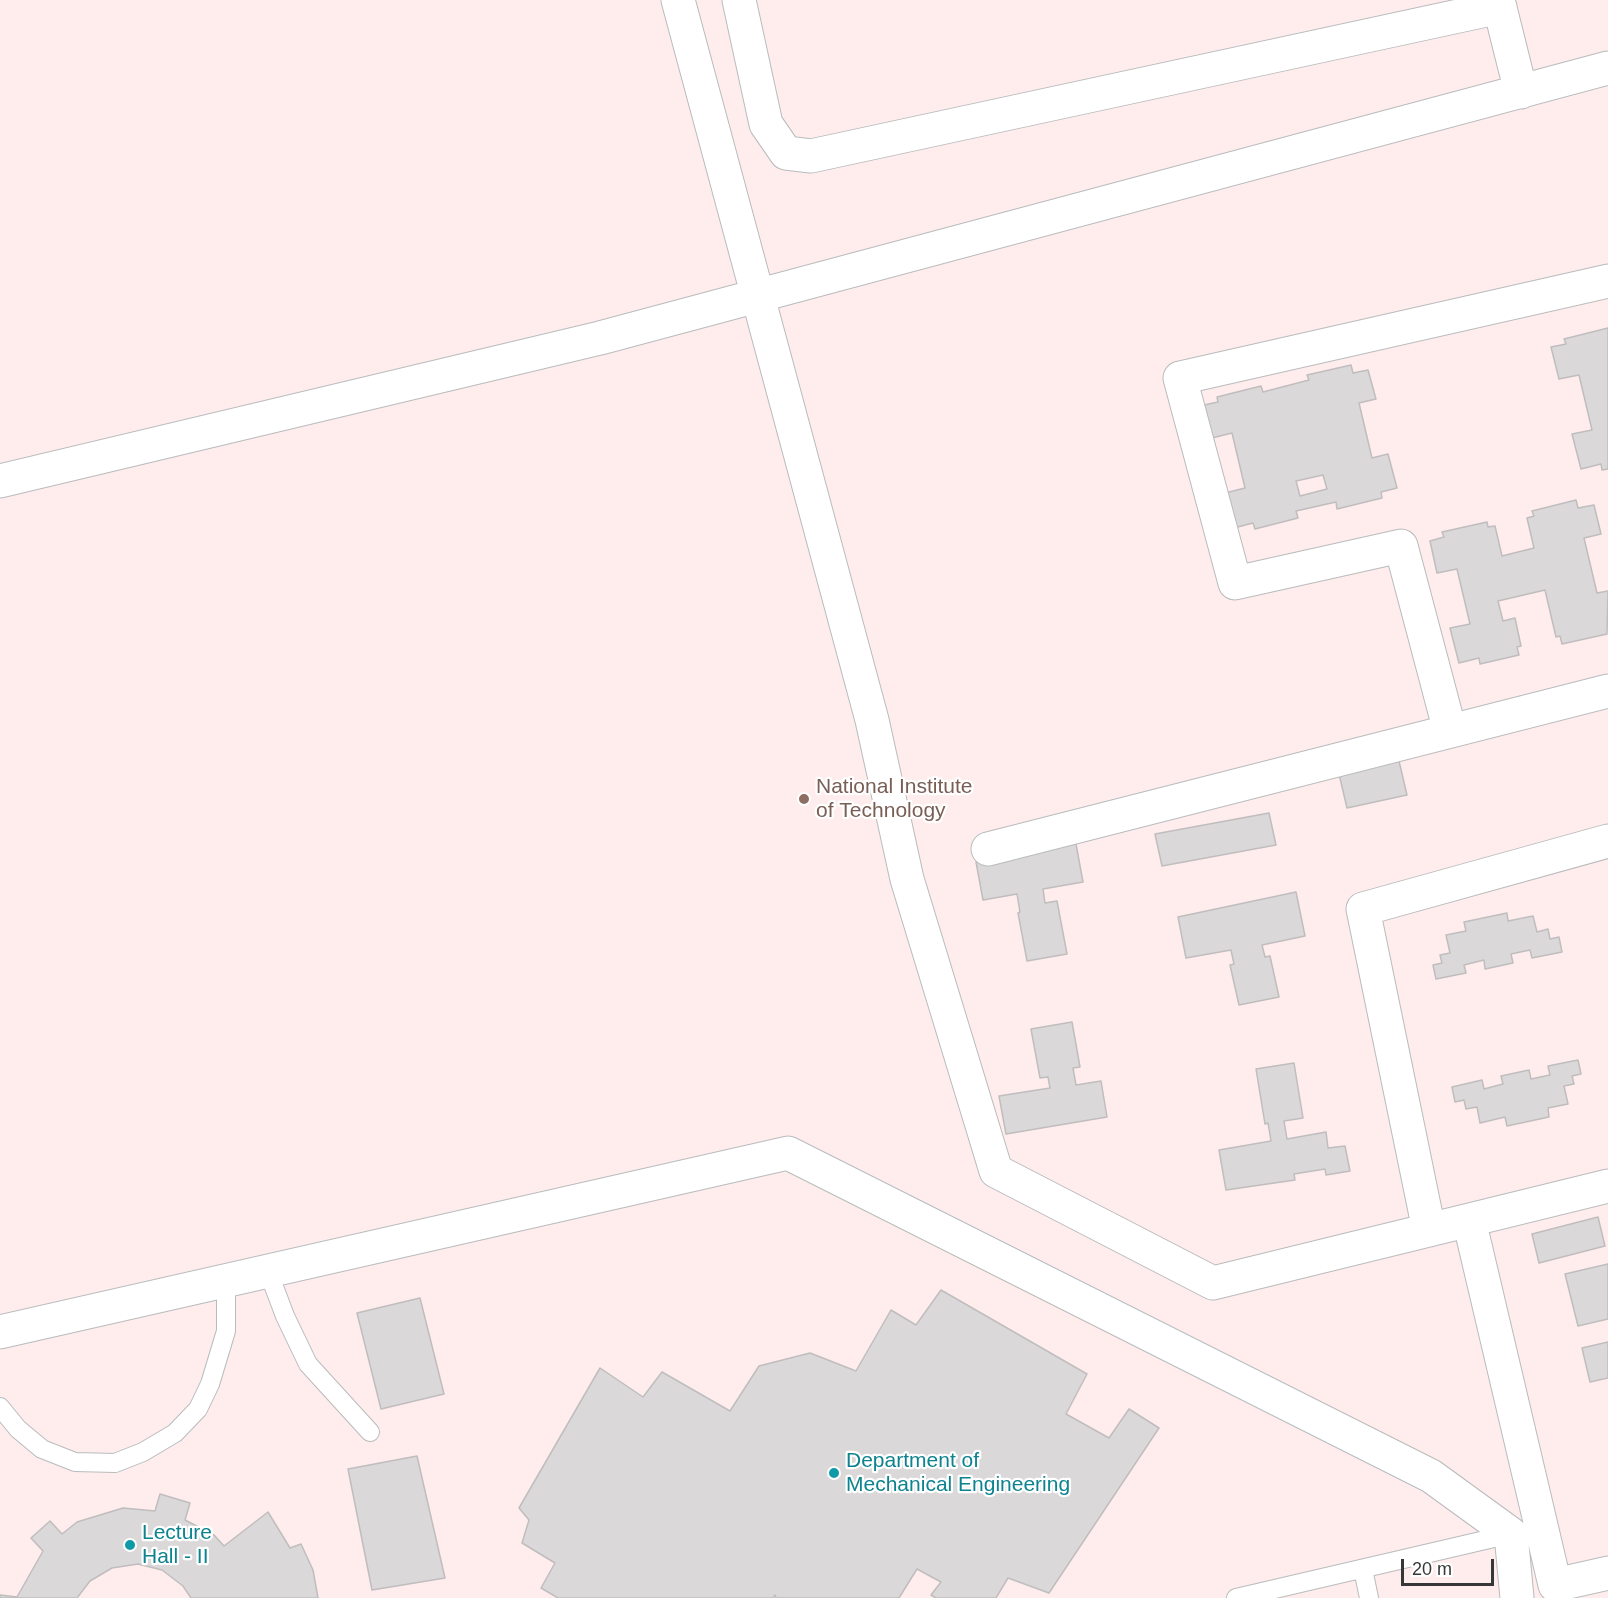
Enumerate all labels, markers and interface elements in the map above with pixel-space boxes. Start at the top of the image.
place label: National Institute of Technology [816,774,972,824]
marker: National Institute of Technology [797,792,811,806]
place label: Department of Mechanical Engineering [846,1448,1070,1498]
marker: Department of Mechanical Engineering [827,1466,841,1480]
place label: Lecture Hall - II [142,1520,212,1570]
marker: Lecture Hall - II [123,1538,137,1552]
scale bar [1404,1547,1497,1585]
text: 20 m [1412,1559,1452,1579]

